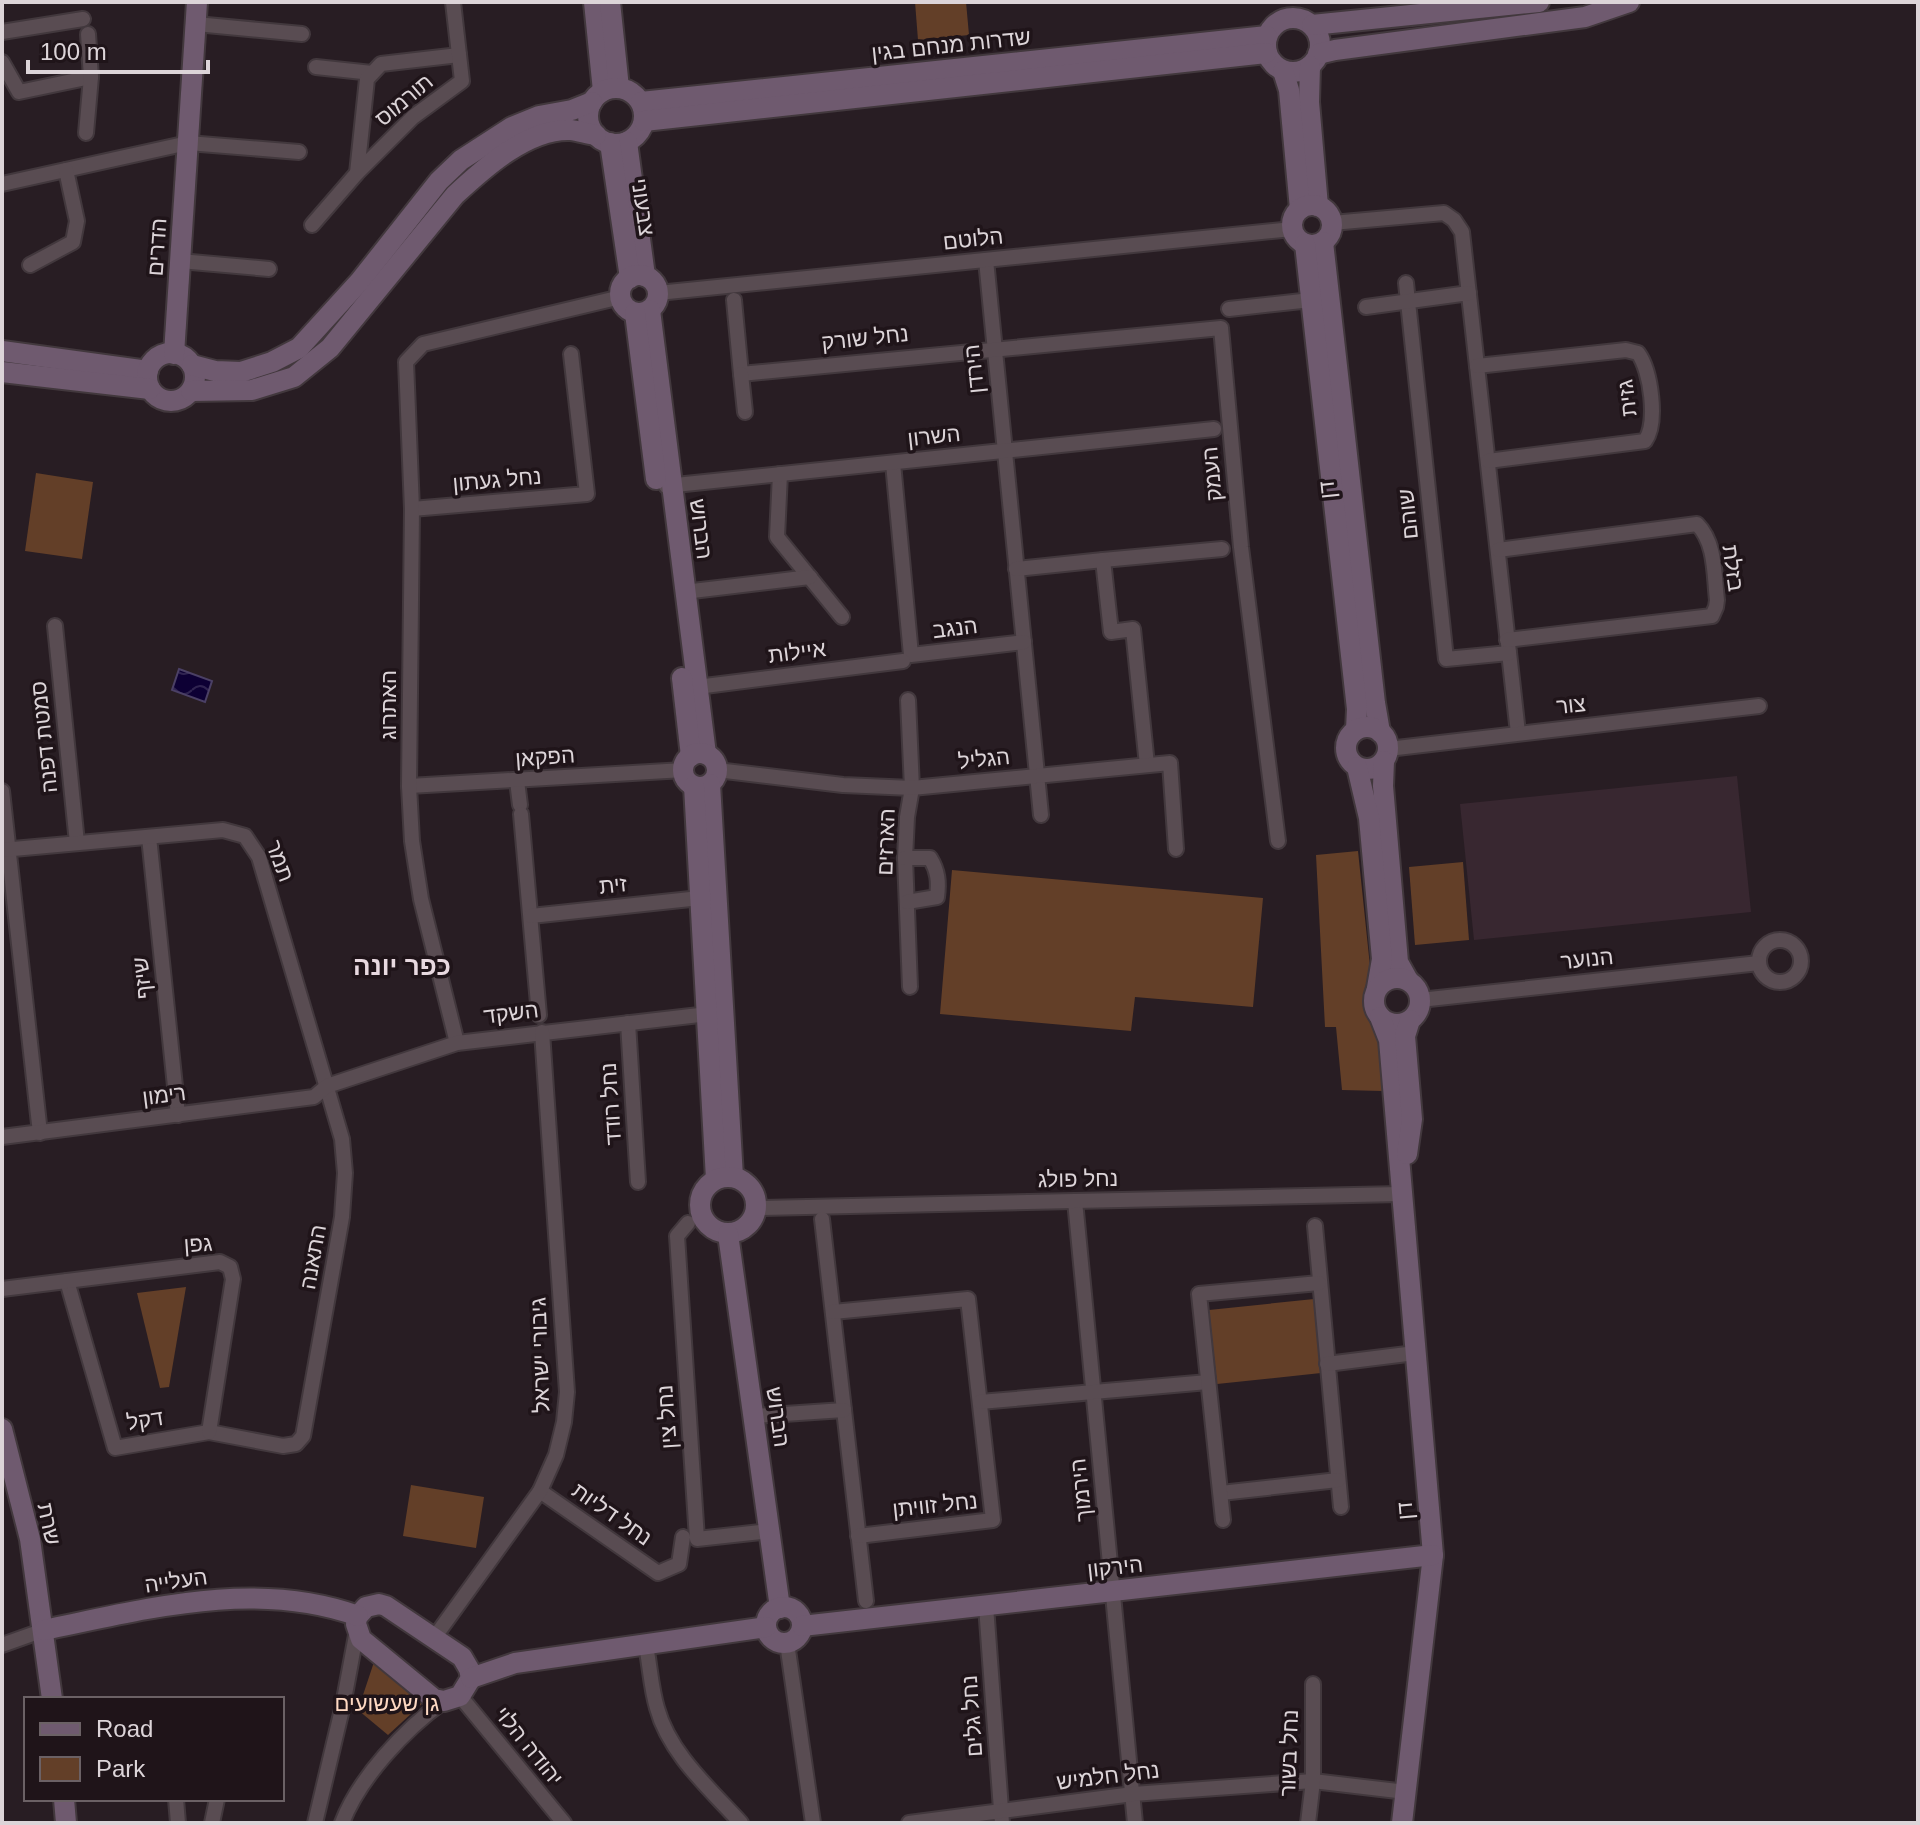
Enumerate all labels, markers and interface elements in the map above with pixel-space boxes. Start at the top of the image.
scale bar [28,24,208,74]
street label: שדרות מנחם בגין [870,24,1032,66]
text: 100 m [40,38,107,65]
street label: תורמוס [370,69,438,131]
street label: צבעוני [627,177,659,237]
street label: הדרים [143,217,171,277]
street label: הלוטם [942,223,1004,255]
street label: נחל שורק [820,321,910,355]
street label: הירדן [959,343,989,395]
street label: גזית [1612,378,1642,418]
street label: השרון [906,421,962,451]
street label: העמק [1197,446,1227,502]
street label: נחל געתון [452,464,542,496]
street label: דן [1314,480,1340,500]
street label: שוהם [1393,488,1423,540]
street label: הברוש [685,497,717,561]
street label: בזלת [1717,543,1749,593]
street label: הנגב [931,613,979,643]
street label: איילות [767,636,827,668]
street label: האתרוג [376,670,401,740]
street label: סמטת דפנה [26,680,62,794]
street label: צור [1555,691,1587,719]
street label: הפקאן [514,742,576,772]
street label: הגליל [957,744,1011,774]
street label: הארזים [872,808,900,876]
street label: תמר [261,837,299,885]
street label: זית [598,871,628,899]
street label: הנוער [1559,944,1615,974]
district label: כפר יונה [353,951,451,981]
street label: שיזף [127,956,157,1000]
street label: השקד [482,997,540,1029]
street label: נחל רודד [596,1062,626,1146]
street label: רימון [141,1080,187,1110]
street label: נחל פולג [1038,1166,1118,1192]
street label: התאנה [295,1223,331,1291]
street label: גפן [183,1231,213,1257]
street label: גיבורי ישראל [525,1297,555,1413]
street label: נחל צין [652,1384,682,1450]
street label: הברוש [761,1385,795,1449]
street label: דקל [125,1405,165,1435]
street label: הירמוך [1065,1457,1097,1523]
street label: נחל דליות [567,1478,657,1550]
street label: נחל זוויתן [891,1488,979,1522]
street label: שרת [32,1501,66,1547]
street label: דן [1392,1501,1418,1521]
street label: הירקון [1086,1552,1144,1582]
street label: העלייה [143,1564,209,1598]
street label: נחל גלים [957,1674,987,1758]
park label: גן שעשועים [335,1691,439,1716]
legend [24,1697,284,1801]
street label: יהודה הלוי [490,1702,568,1790]
street label: נחל בשור [1275,1709,1303,1797]
text: Road [96,1715,153,1742]
text: Park [96,1755,146,1782]
street label: נחל חלמיש [1055,1757,1161,1795]

